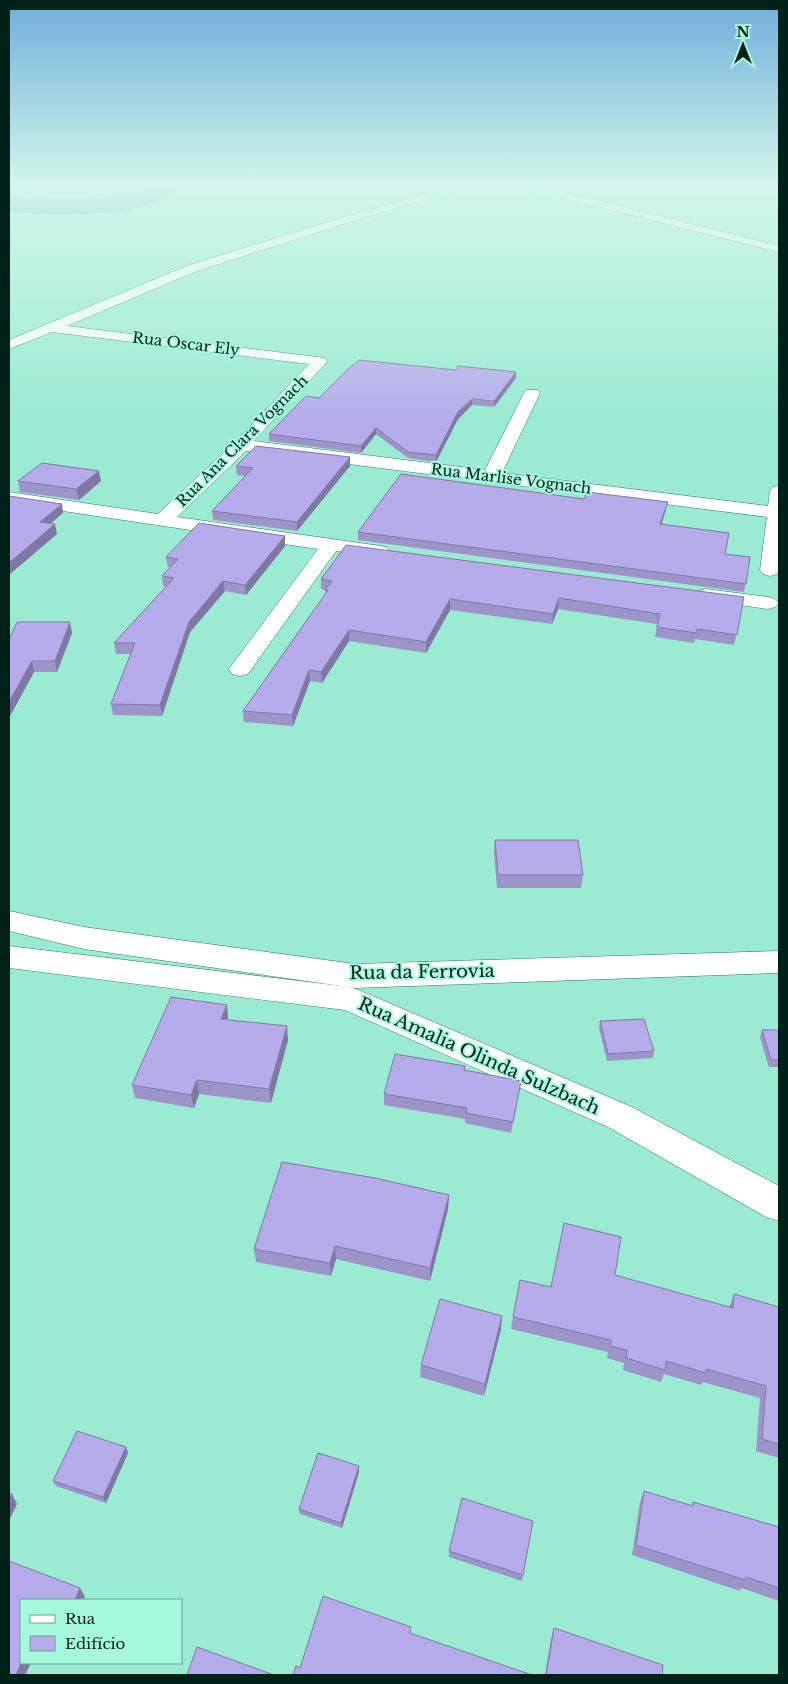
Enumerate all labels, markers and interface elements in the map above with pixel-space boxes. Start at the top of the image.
north arrow [718,20,768,70]
text: N [736,23,750,41]
street label: Rua Oscar Ely [131,327,241,360]
street label: Rua Ana Clara Vognach [172,371,312,511]
street label: Rua Marlise Vognach [430,459,592,498]
street label: Rua da Ferrovia [349,960,495,984]
street label: Rua Amalia Olinda Sulzbach [355,993,603,1119]
legend [20,1599,182,1664]
text: Rua [65,1609,96,1628]
text: Edifício [65,1634,126,1653]

